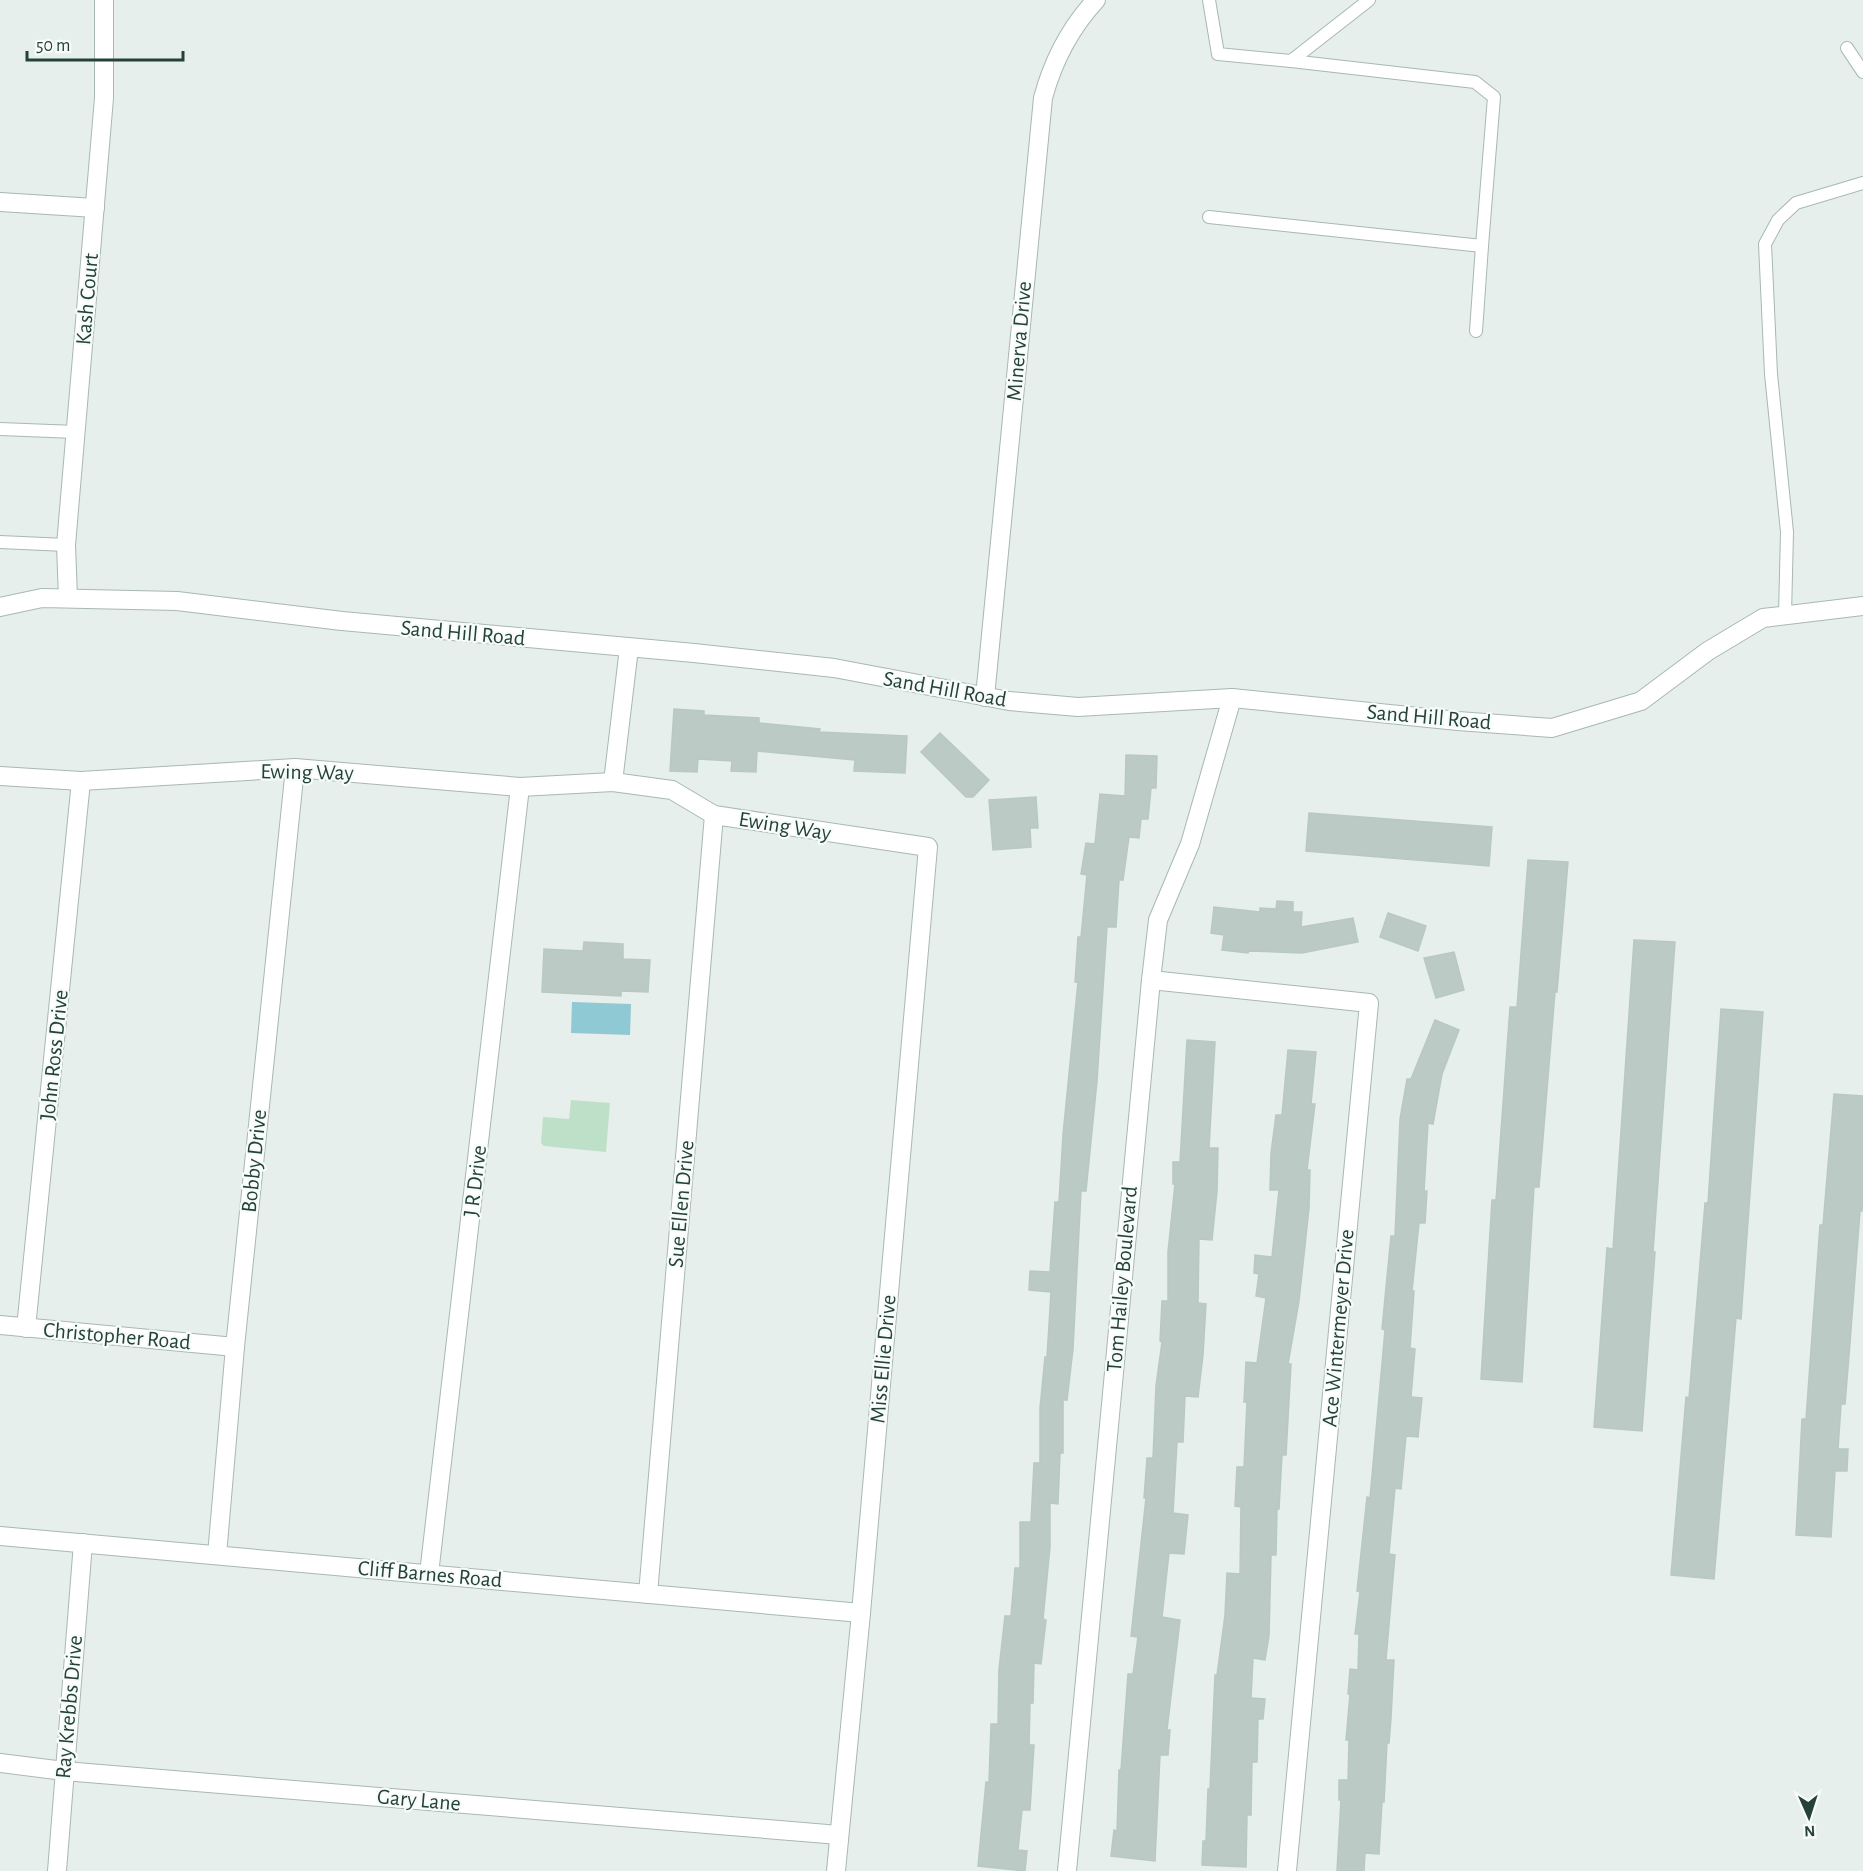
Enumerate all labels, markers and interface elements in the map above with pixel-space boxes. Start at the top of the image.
scale bar [27,24,183,62]
text: 50 m [36,37,70,55]
street label: Kash Court [72,252,102,346]
street label: Minerva Drive [1003,280,1035,402]
street label: Sand Hill Road [400,617,526,649]
street label: Sand Hill Road [882,667,1008,711]
street label: Sand Hill Road [1366,701,1492,733]
street label: Ewing Way [260,760,355,784]
street label: Ewing Way [737,808,833,844]
street label: John Ross Drive [36,989,72,1121]
street label: Bobby Drive [238,1108,270,1214]
street label: Sue Ellen Drive [664,1139,698,1269]
street label: J R Drive [460,1144,490,1218]
street label: Tom Hailey Boulevard [1103,1185,1141,1373]
street label: Ace Wintermeyer Drive [1318,1228,1358,1428]
street label: Miss Ellie Drive [866,1294,900,1424]
street label: Christopher Road [42,1319,192,1353]
street label: Cliff Barnes Road [357,1557,503,1591]
street label: Ray Krebbs Drive [52,1634,86,1780]
street label: Gary Lane [376,1785,462,1815]
north arrow [1779,1787,1839,1847]
text: N [1804,1823,1816,1839]

